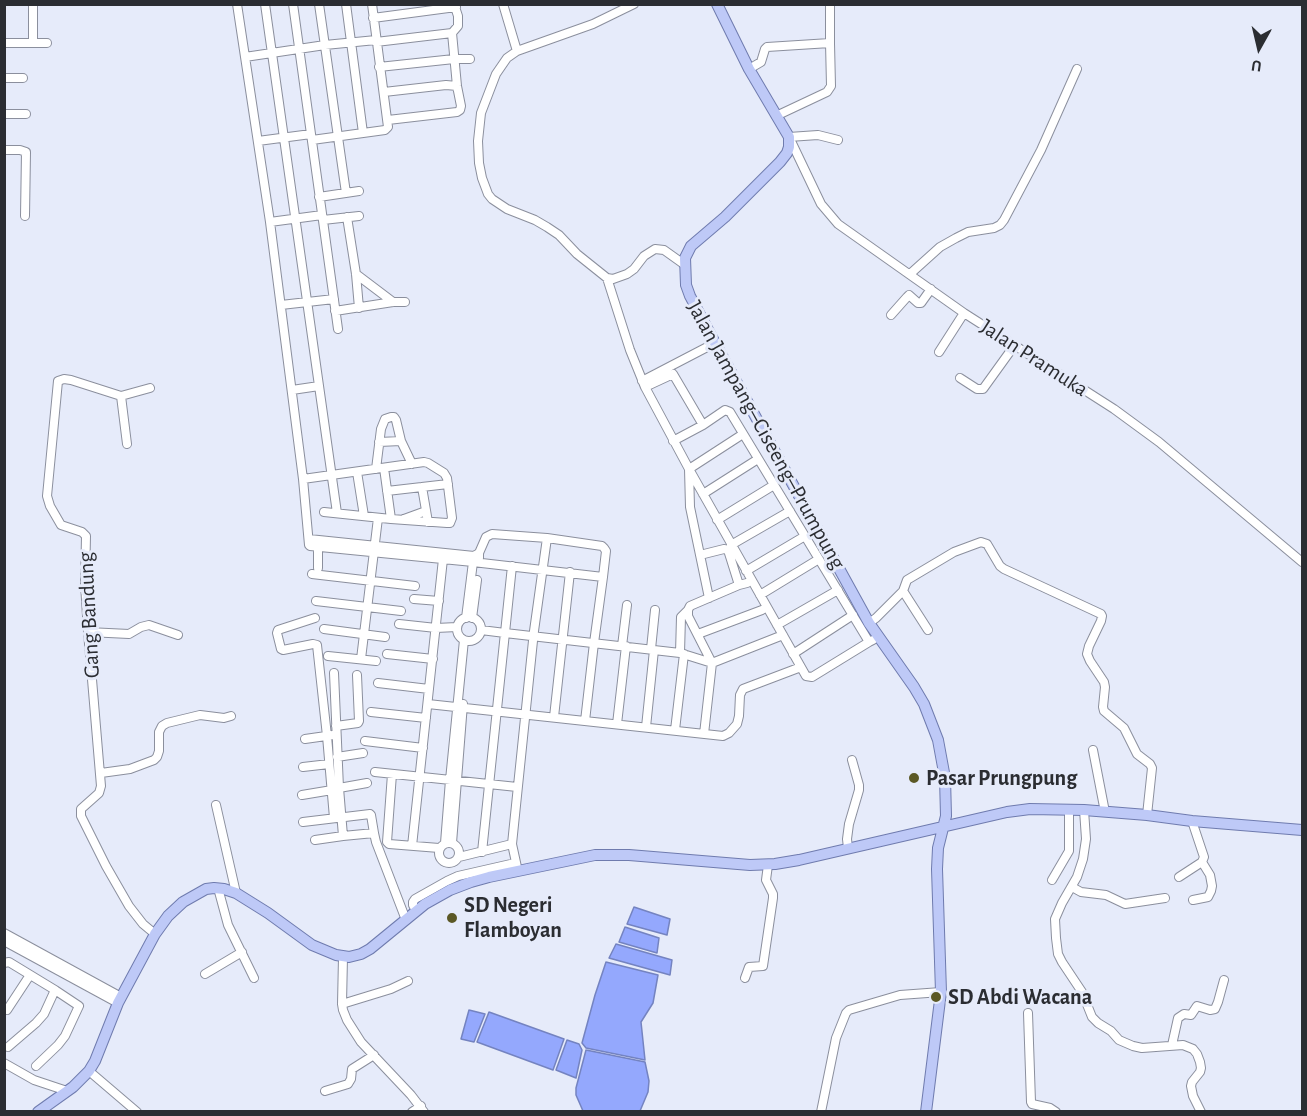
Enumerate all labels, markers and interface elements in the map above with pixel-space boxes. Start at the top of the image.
north arrow [1229,18,1289,78]
text: U [1250,57,1263,74]
street label: Jalan Jampang–Ciseeng–Prumpung [681,296,851,574]
street label: Jalan Pramuka [975,313,1093,403]
street label: Gang Bandung [73,551,105,679]
place label: Pasar Prungpung [926,765,1077,791]
marker: Pasar Prungpung [907,771,921,785]
place label: SD Negeri Flamboyan [464,892,562,944]
marker: SD Negeri Flamboyan [445,911,459,925]
place label: SD Abdi Wacana [948,984,1092,1010]
marker: SD Abdi Wacana [929,990,943,1004]

